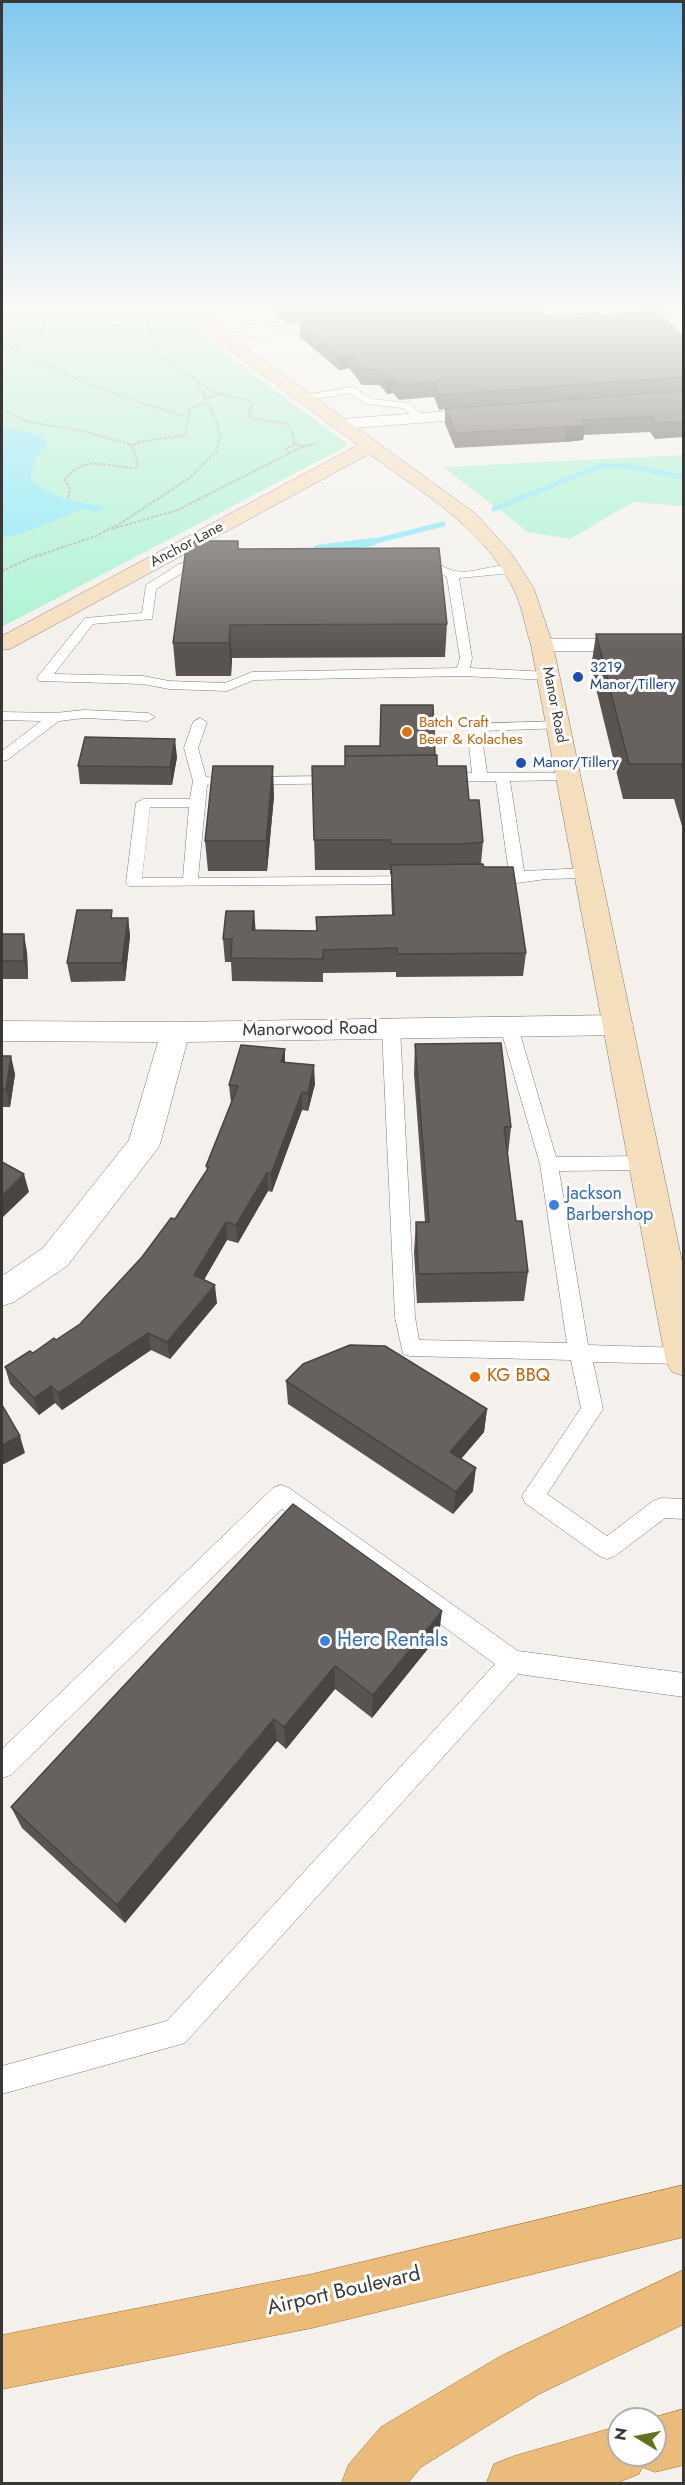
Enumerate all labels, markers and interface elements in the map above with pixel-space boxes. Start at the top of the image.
street label: Anchor Lane [147,518,227,572]
place label: 3219 Manor/Tillery [590,659,676,694]
street label: Manor Road [538,665,570,745]
marker: 3219 Manor/Tillery [571,670,585,684]
place label: Batch Craft Beer & Kolaches [419,714,523,749]
marker: Batch Craft Beer & Kolaches [400,725,414,739]
place label: Manor/Tillery [533,754,619,772]
marker: Manor/Tillery [514,756,528,770]
street label: Manorwood Road [242,1018,378,1042]
place label: Jackson Barbershop [566,1184,653,1226]
marker: Jackson Barbershop [547,1198,561,1212]
place label: KG BBQ [487,1366,550,1388]
marker: KG BBQ [468,1370,482,1384]
place label: Herc Rentals [337,1628,448,1654]
marker: Herc Rentals [318,1634,332,1648]
street label: Airport Boulevard [265,2262,423,2322]
north arrow [607,2407,667,2467]
text: N [608,2426,633,2442]

